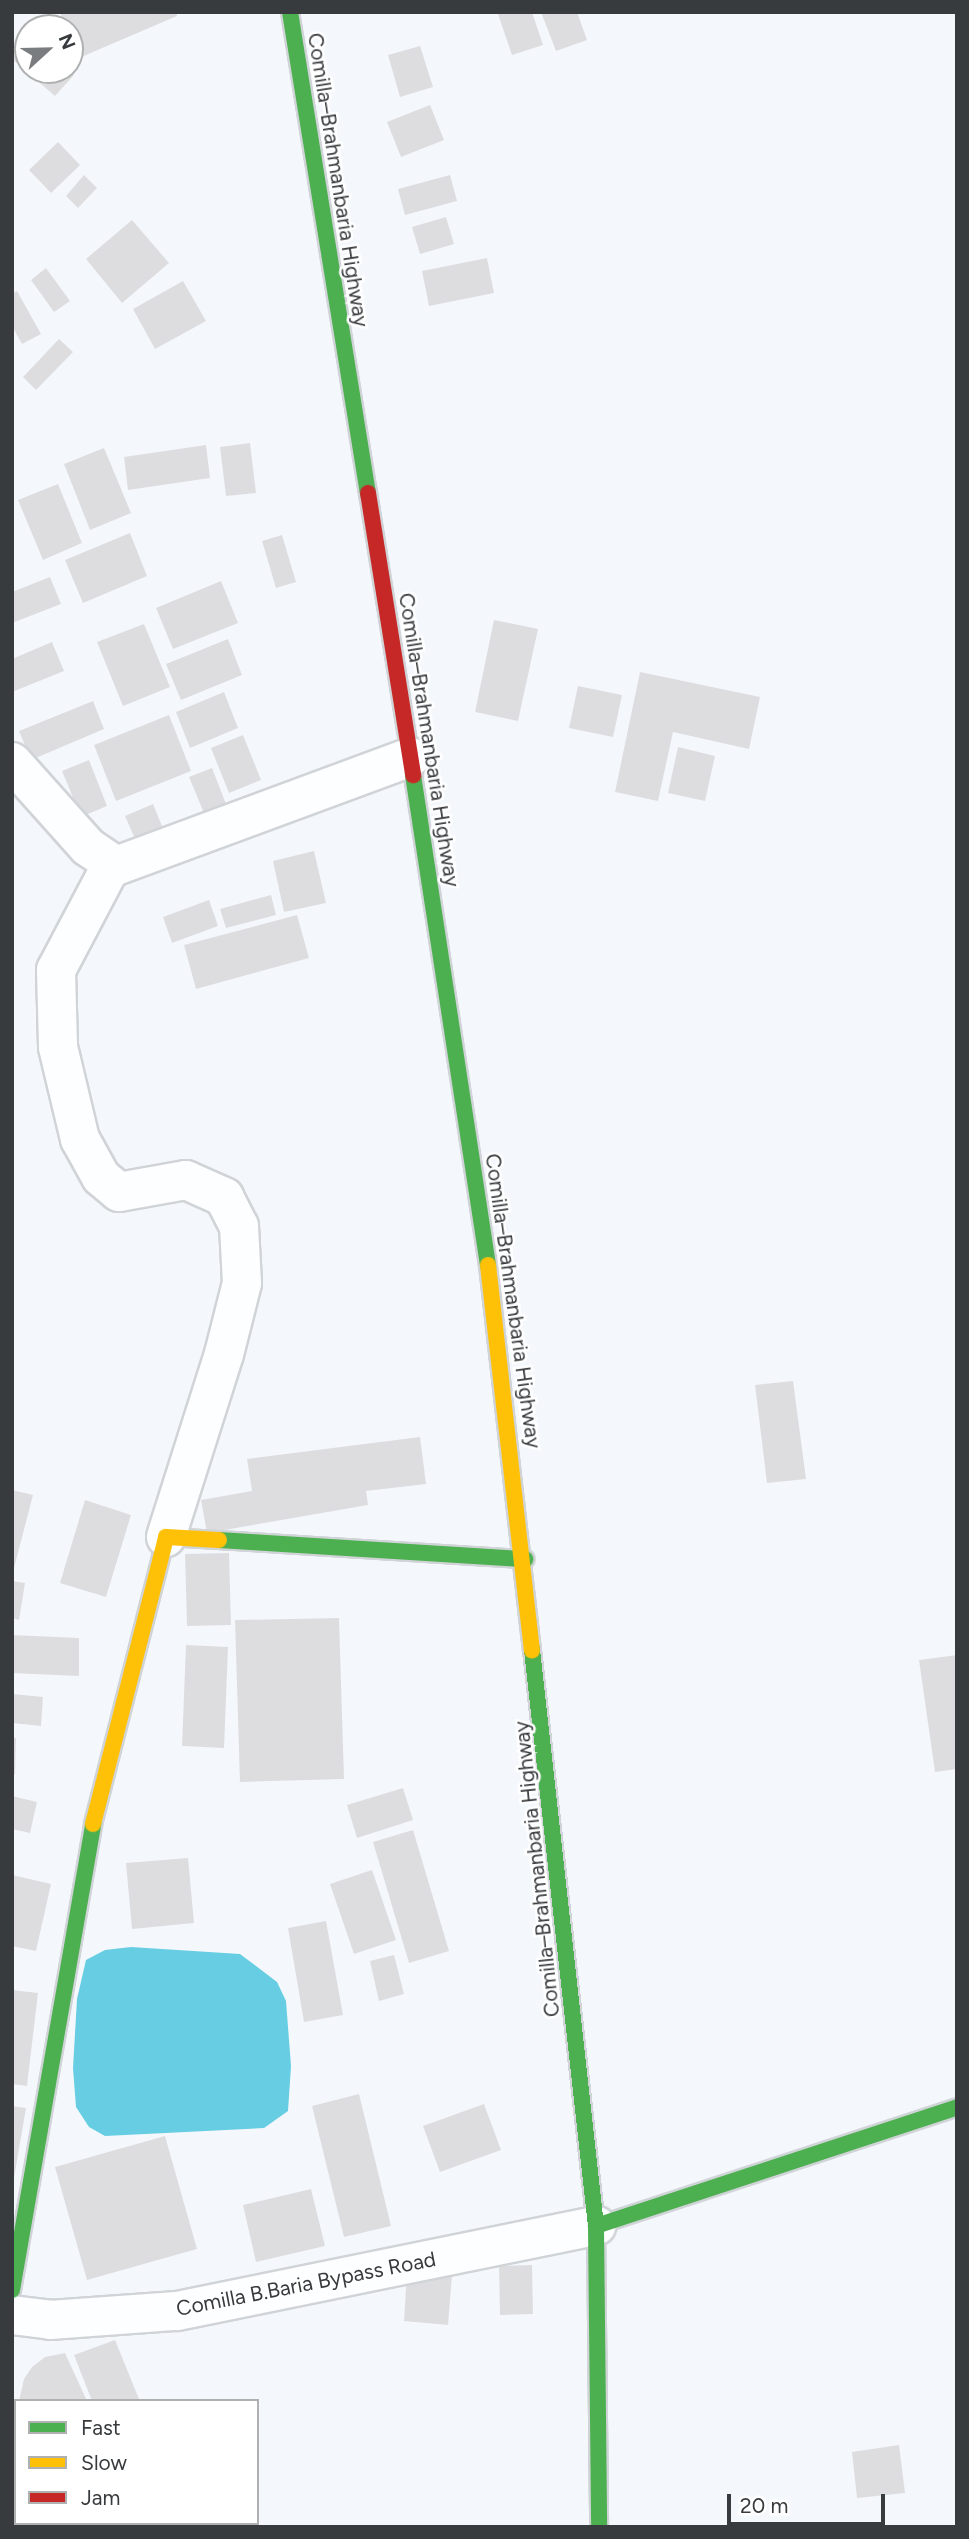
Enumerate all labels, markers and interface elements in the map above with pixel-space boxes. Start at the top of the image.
north arrow [14,14,84,84]
text: N [54,31,80,53]
street label: Comilla–Brahmanbaria Highway [302,31,374,329]
street label: Comilla–Brahmanbaria Highway [393,591,465,889]
street label: Comilla–Brahmanbaria Highway [480,1152,546,1450]
street label: Comilla–Brahmanbaria Highway [509,1720,565,2018]
street label: Comilla B.Baria Bypass Road [174,2246,438,2322]
legend [14,2399,259,2525]
text: Fast [81,2415,121,2440]
text: Slow [81,2450,127,2475]
scale bar [731,2480,888,2524]
text: Jam [81,2485,120,2510]
text: 20 m [740,2493,788,2518]

